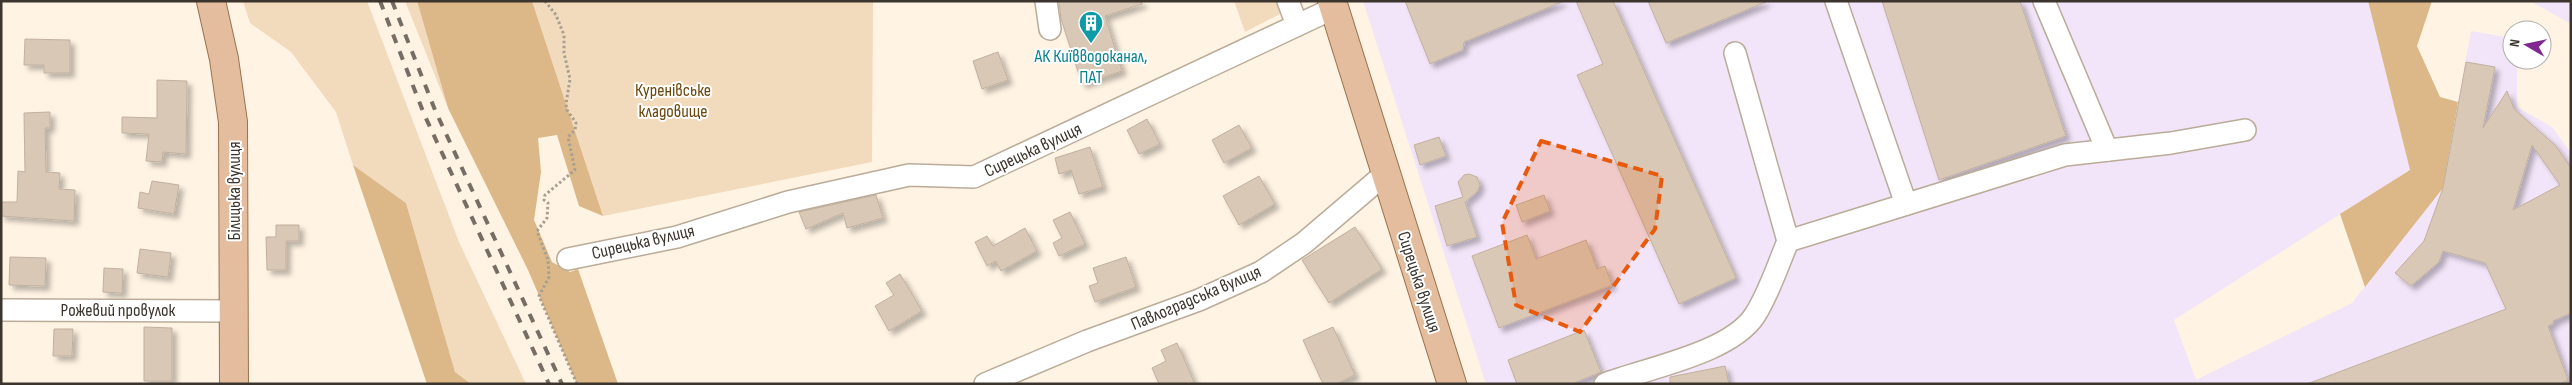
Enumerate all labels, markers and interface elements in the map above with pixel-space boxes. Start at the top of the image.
building icon: АК Київводоканал, ПАТ [1078,10,1104,44]
north arrow [2502,20,2552,70]
text: N [2506,38,2524,48]
place label: АК Київводоканал, ПАТ [1034,46,1147,88]
park label: Куренівське кладовище [635,80,711,122]
street label: Сирецька вулиця [981,118,1085,182]
street label: Білицька вулиця [224,141,245,241]
street label: Сирецька вулиця [590,220,696,264]
street label: Сирецька вулиця [1393,229,1445,335]
street label: Павлоградська вулиця [1128,261,1264,335]
street label: Рожевий провулок [61,300,176,321]

